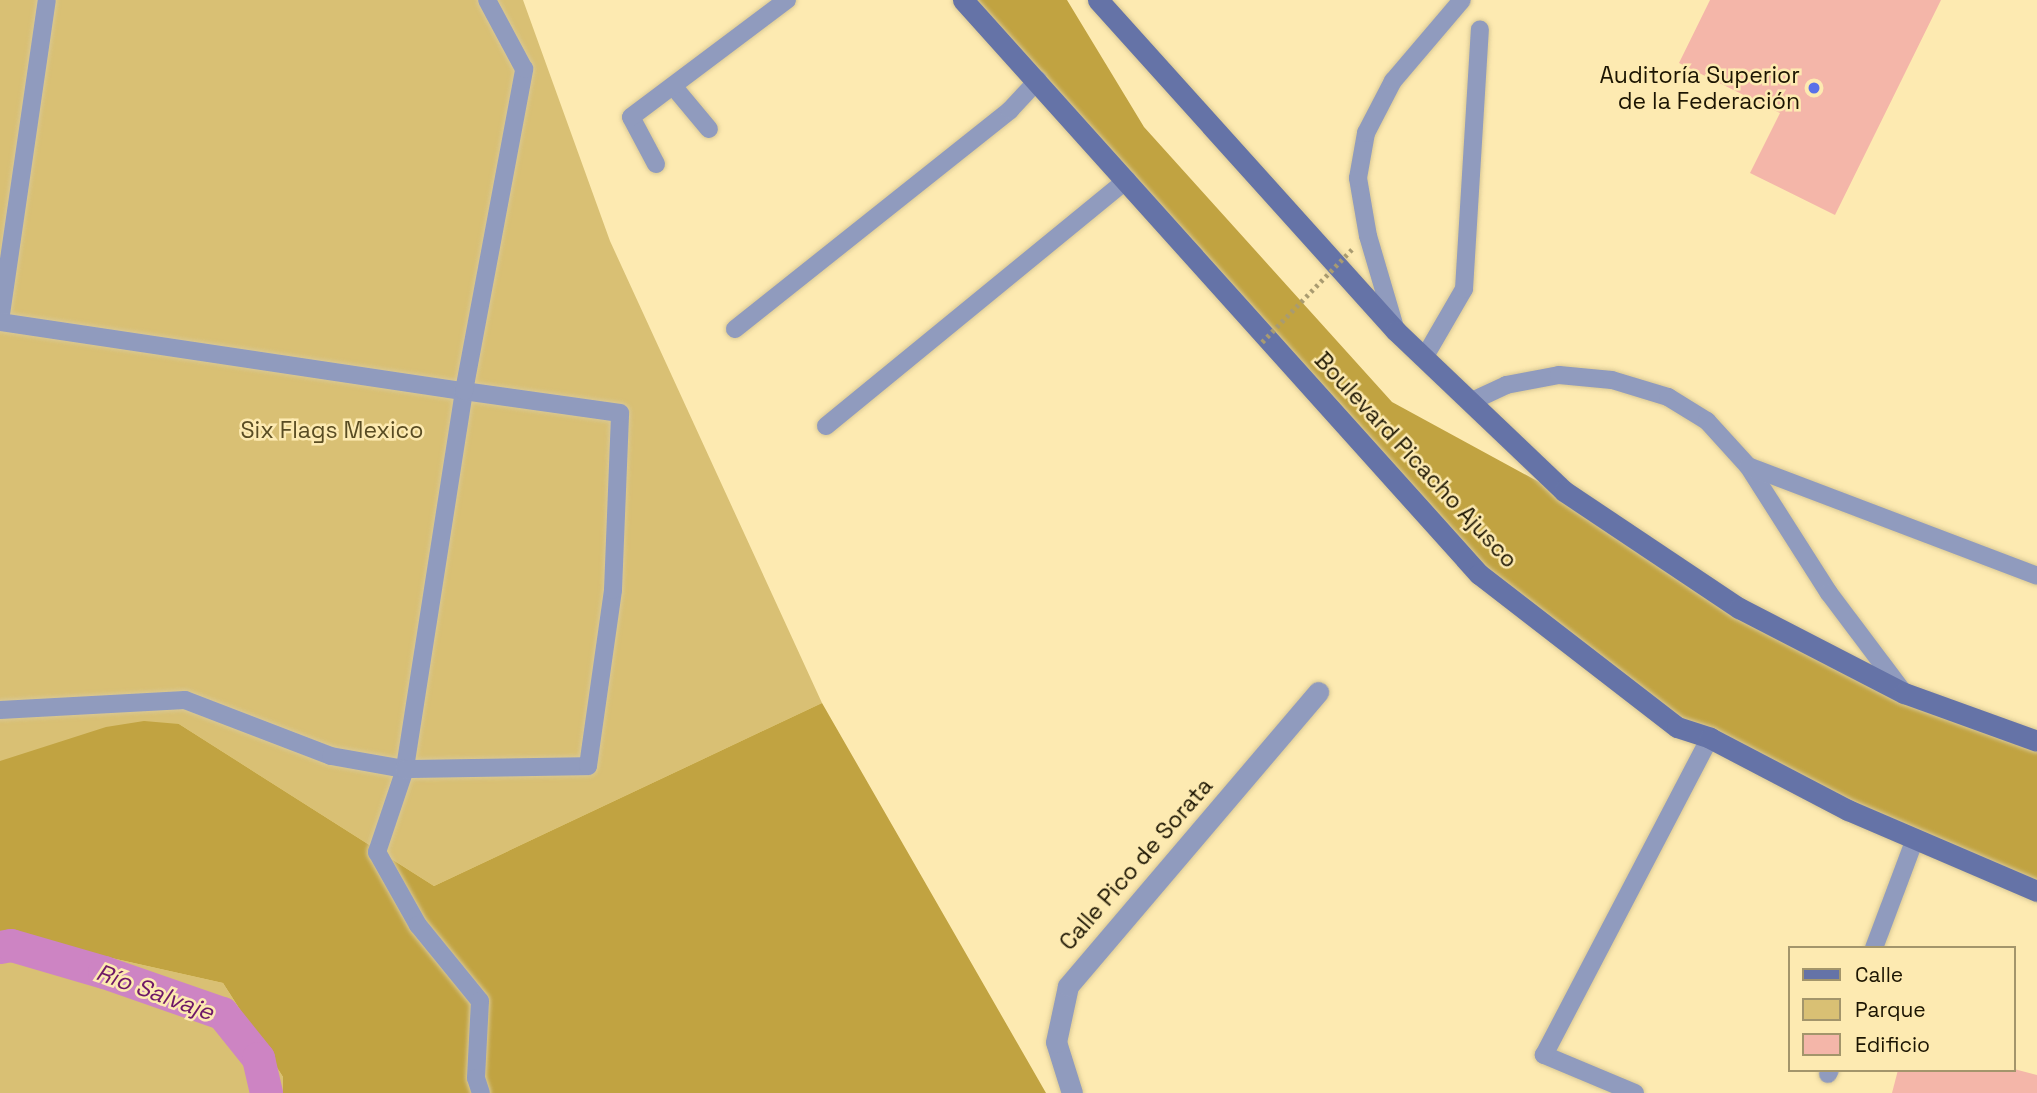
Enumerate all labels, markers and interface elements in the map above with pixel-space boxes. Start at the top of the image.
place label: Auditoría Superior de la Federación [1599,61,1800,115]
marker: Auditoría Superior de la Federación [1806,80,1822,96]
street label: Boulevard Picacho Ajusco [1309,346,1523,574]
park label: Six Flags Mexico [240,416,424,444]
street label: Calle Pico de Sorata [1054,772,1218,956]
legend [1788,946,2016,1072]
water label: Río Salvaje [92,957,218,1027]
text: Calle [1855,961,1903,988]
text: Parque [1855,996,1926,1023]
text: Edificio [1855,1031,1930,1058]

